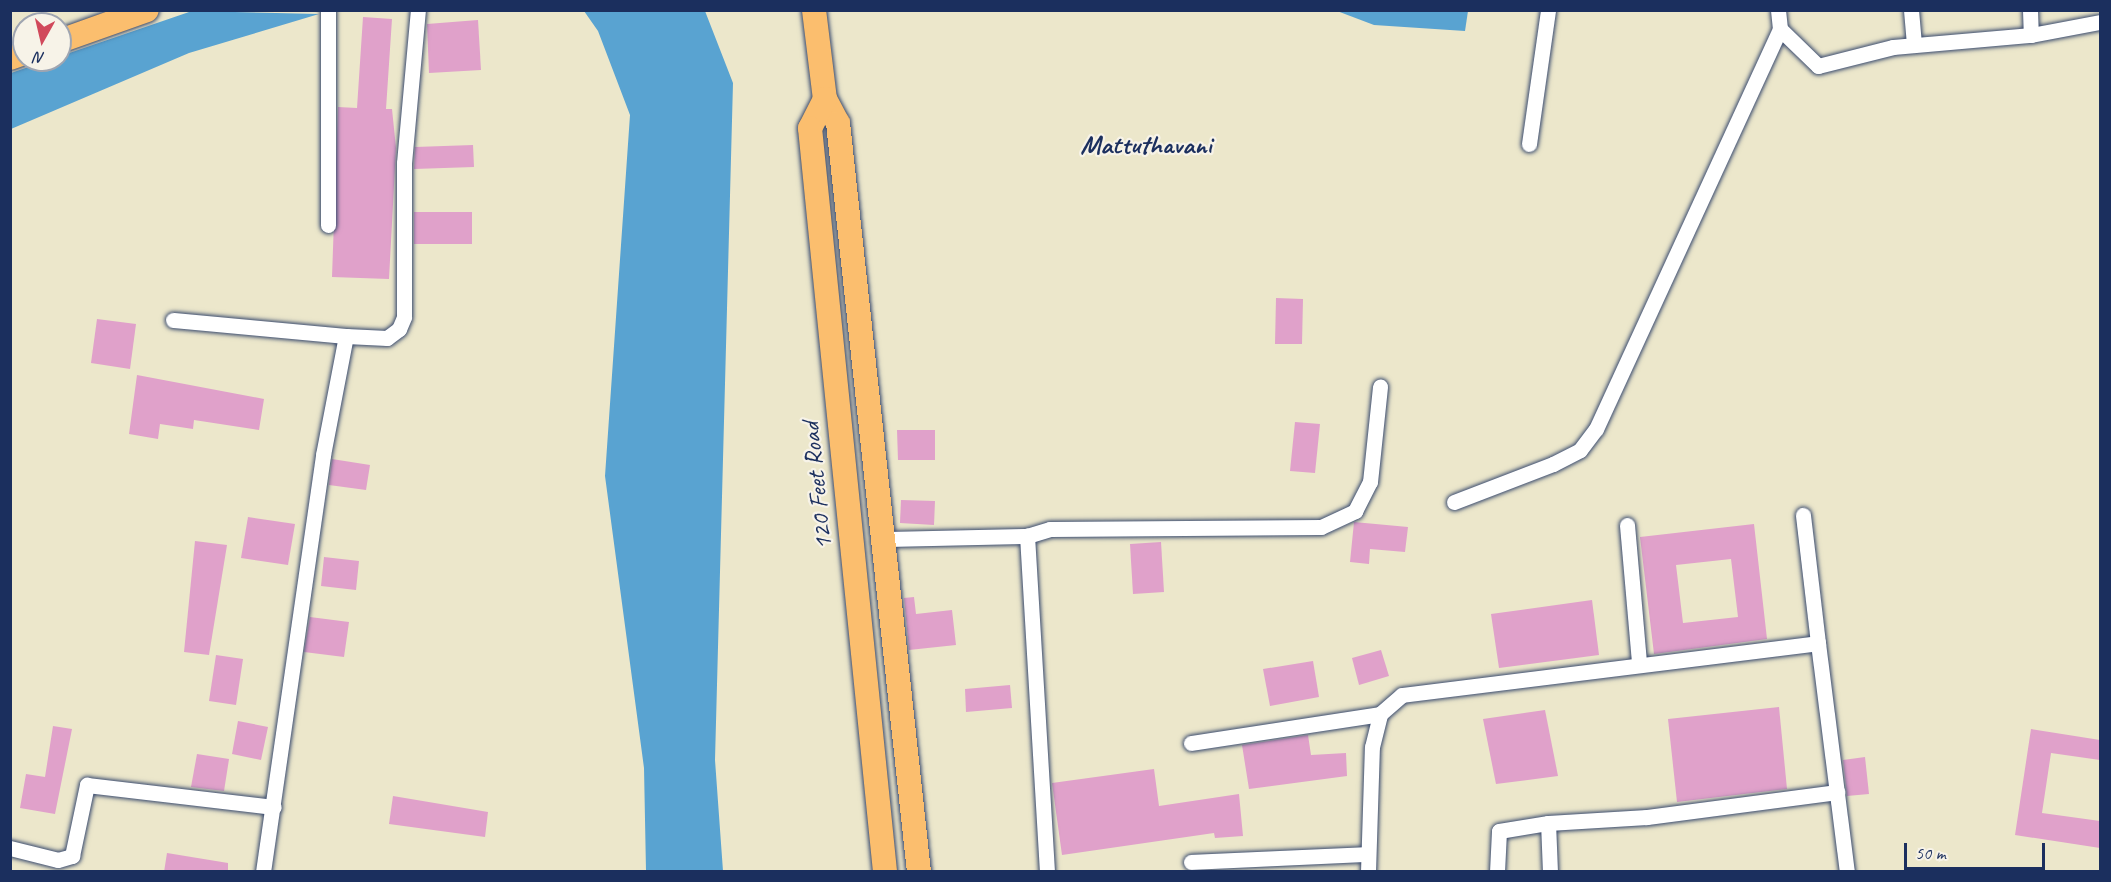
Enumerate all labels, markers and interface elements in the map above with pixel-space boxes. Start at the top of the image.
north arrow [12,12,72,72]
text: N [33,47,46,68]
district label: Mattuthavani [1080,129,1212,161]
street label: 120 Feet Road [795,421,839,551]
scale bar [1907,831,2048,869]
text: 50 m [1915,842,1946,864]

